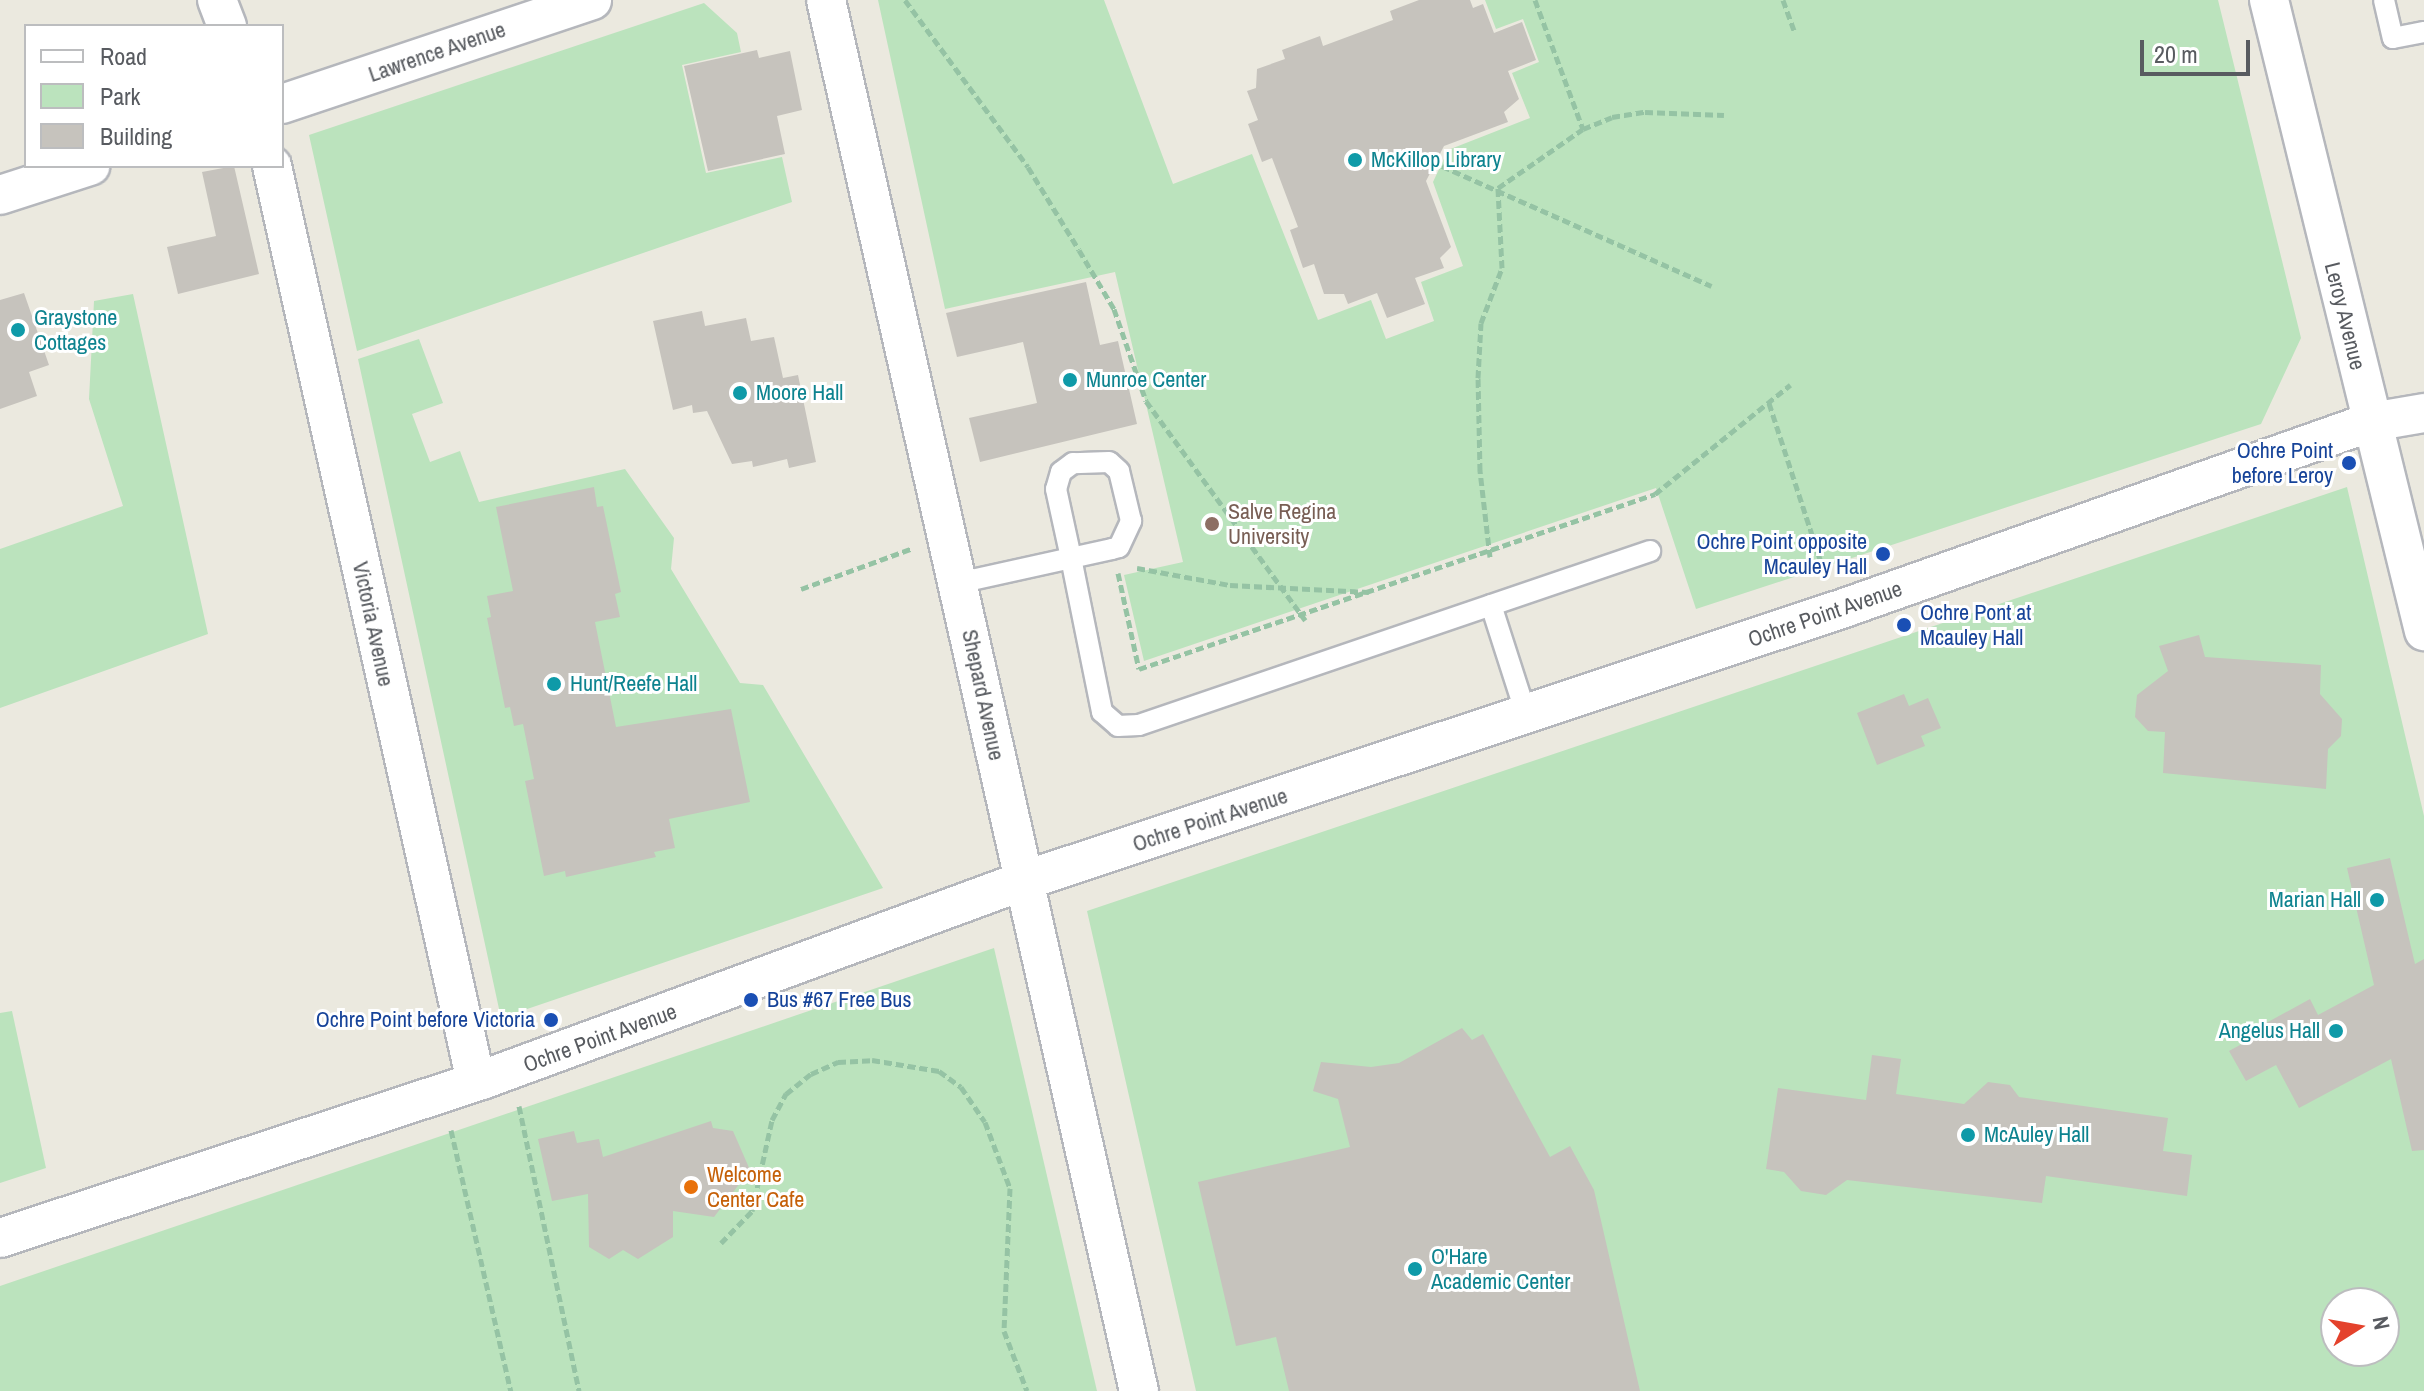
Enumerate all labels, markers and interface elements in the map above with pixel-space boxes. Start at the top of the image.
street label: Lawrence Avenue [365,16,509,88]
legend [24,24,284,168]
scale bar [2144,24,2254,74]
text: 20 m [2154,38,2198,70]
text: Road [100,40,147,72]
text: Park [100,80,140,112]
text: Building [100,120,172,152]
place label: McKillop Library [1371,147,1501,173]
marker: McKillop Library [1346,151,1364,169]
street label: Leroy Avenue [2319,259,2371,373]
place label: Graystone Cottages [34,304,117,356]
marker: Graystone Cottages [9,321,27,339]
place label: Munroe Center [1086,367,1206,393]
marker: Munroe Center [1061,371,1079,389]
place label: Moore Hall [756,380,843,406]
marker: Moore Hall [731,384,749,402]
place label: Ochre Point before Leroy [2232,437,2333,488]
marker: Ochre Point before Leroy [2340,454,2358,472]
place label: Salve Regina University [1228,498,1336,550]
marker: Salve Regina University [1203,515,1221,533]
place label: Ochre Point opposite Mcauley Hall [1697,528,1867,580]
marker: Ochre Point opposite Mcauley Hall [1874,545,1892,563]
street label: Victoria Avenue [347,559,399,689]
street label: Ochre Point Avenue [1744,575,1906,653]
place label: Ochre Pont at Mcauley Hall [1920,599,2031,650]
marker: Ochre Pont at Mcauley Hall [1895,616,1913,634]
street label: Shepard Avenue [956,627,1010,763]
place label: Hunt/Reefe Hall [570,671,697,697]
marker: Hunt/Reefe Hall [545,675,563,693]
street label: Ochre Point Avenue [1129,782,1291,858]
place label: Marian Hall [2269,887,2361,913]
marker: Marian Hall [2368,891,2386,909]
place label: Bus #67 Free Bus [767,987,911,1013]
marker: Bus #67 Free Bus [742,991,760,1009]
street label: Ochre Point Avenue [519,998,681,1078]
place label: Ochre Point before Victoria [316,1007,535,1033]
marker: Ochre Point before Victoria [542,1011,560,1029]
place label: Angelus Hall [2219,1018,2320,1044]
marker: Angelus Hall [2327,1022,2345,1040]
place label: McAuley Hall [1984,1122,2089,1148]
marker: McAuley Hall [1959,1126,1977,1144]
place label: Welcome Center Cafe [707,1161,804,1212]
marker: Welcome Center Cafe [682,1178,700,1196]
place label: O'Hare Academic Center [1431,1243,1570,1294]
marker: O'Hare Academic Center [1406,1260,1424,1278]
north arrow [2320,1287,2400,1367]
text: N [2366,1314,2398,1332]

